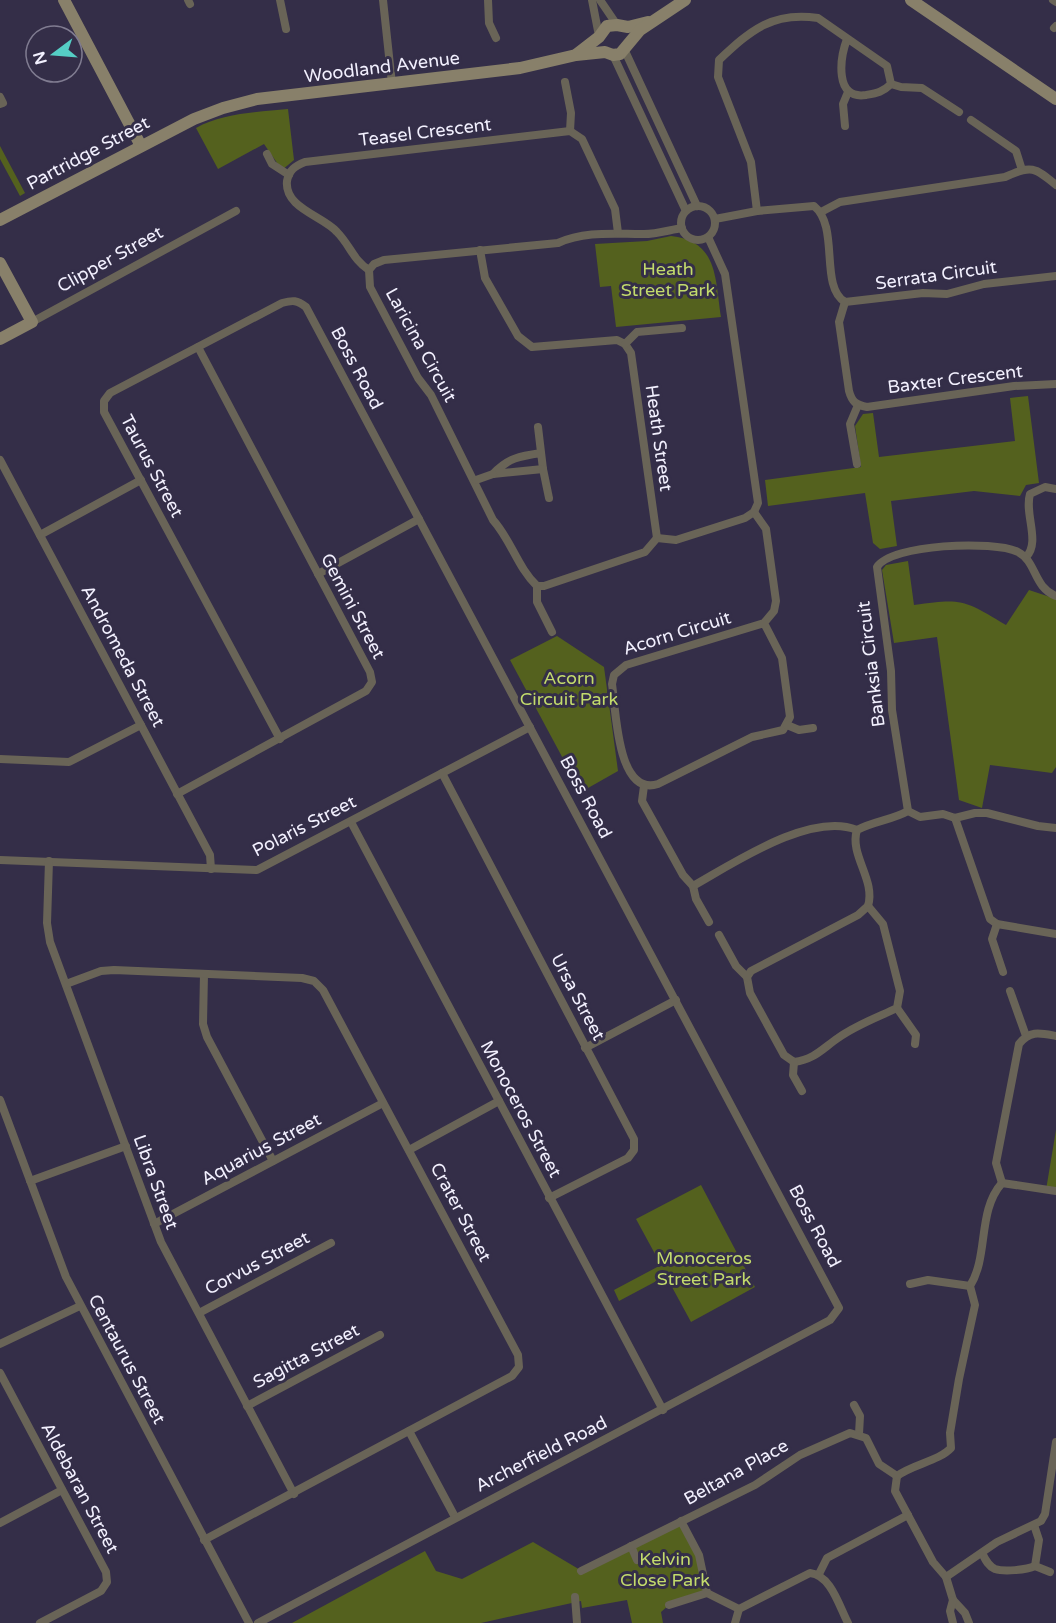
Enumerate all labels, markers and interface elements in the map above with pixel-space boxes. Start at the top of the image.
north arrow [24,24,84,84]
street label: Woodland Avenue [303,47,461,87]
text: N [29,49,52,67]
street label: Partridge Street [23,111,153,195]
street label: Teasel Crescent [358,113,493,151]
street label: Clipper Street [53,221,167,297]
street label: Serrata Circuit [874,256,998,294]
park label: Heath Street Park [621,258,715,301]
street label: Laricina Circuit [381,284,462,406]
street label: Boss Road [326,323,388,413]
street label: Baxter Crescent [886,360,1024,398]
street label: Heath Street [641,383,677,493]
street label: Taurus Street [116,411,188,521]
street label: Gemini Street [316,549,390,663]
street label: Andromeda Street [76,581,170,731]
street label: Banksia Circuit [852,600,890,728]
street label: Acorn Circuit [620,606,734,660]
park label: Acorn Circuit Park [520,667,619,710]
street label: Boss Road [555,752,617,842]
street label: Polaris Street [248,790,360,862]
street label: Ursa Street [546,950,610,1044]
street label: Monoceros Street [476,1037,566,1181]
street label: Aquarius Street [197,1108,325,1190]
street label: Libra Street [129,1132,183,1233]
street label: Crater Street [426,1159,496,1265]
street label: Boss Road [784,1181,846,1271]
street label: Corvus Street [201,1226,313,1300]
park label: Monoceros Street Park [656,1247,752,1290]
street label: Centaurus Street [84,1290,170,1428]
street label: Sagitta Street [249,1319,363,1393]
street label: Archerfield Road [471,1411,611,1497]
street label: Aldebaran Street [36,1419,124,1557]
street label: Beltana Place [680,1434,792,1510]
park label: Kelvin Close Park [620,1548,710,1591]

